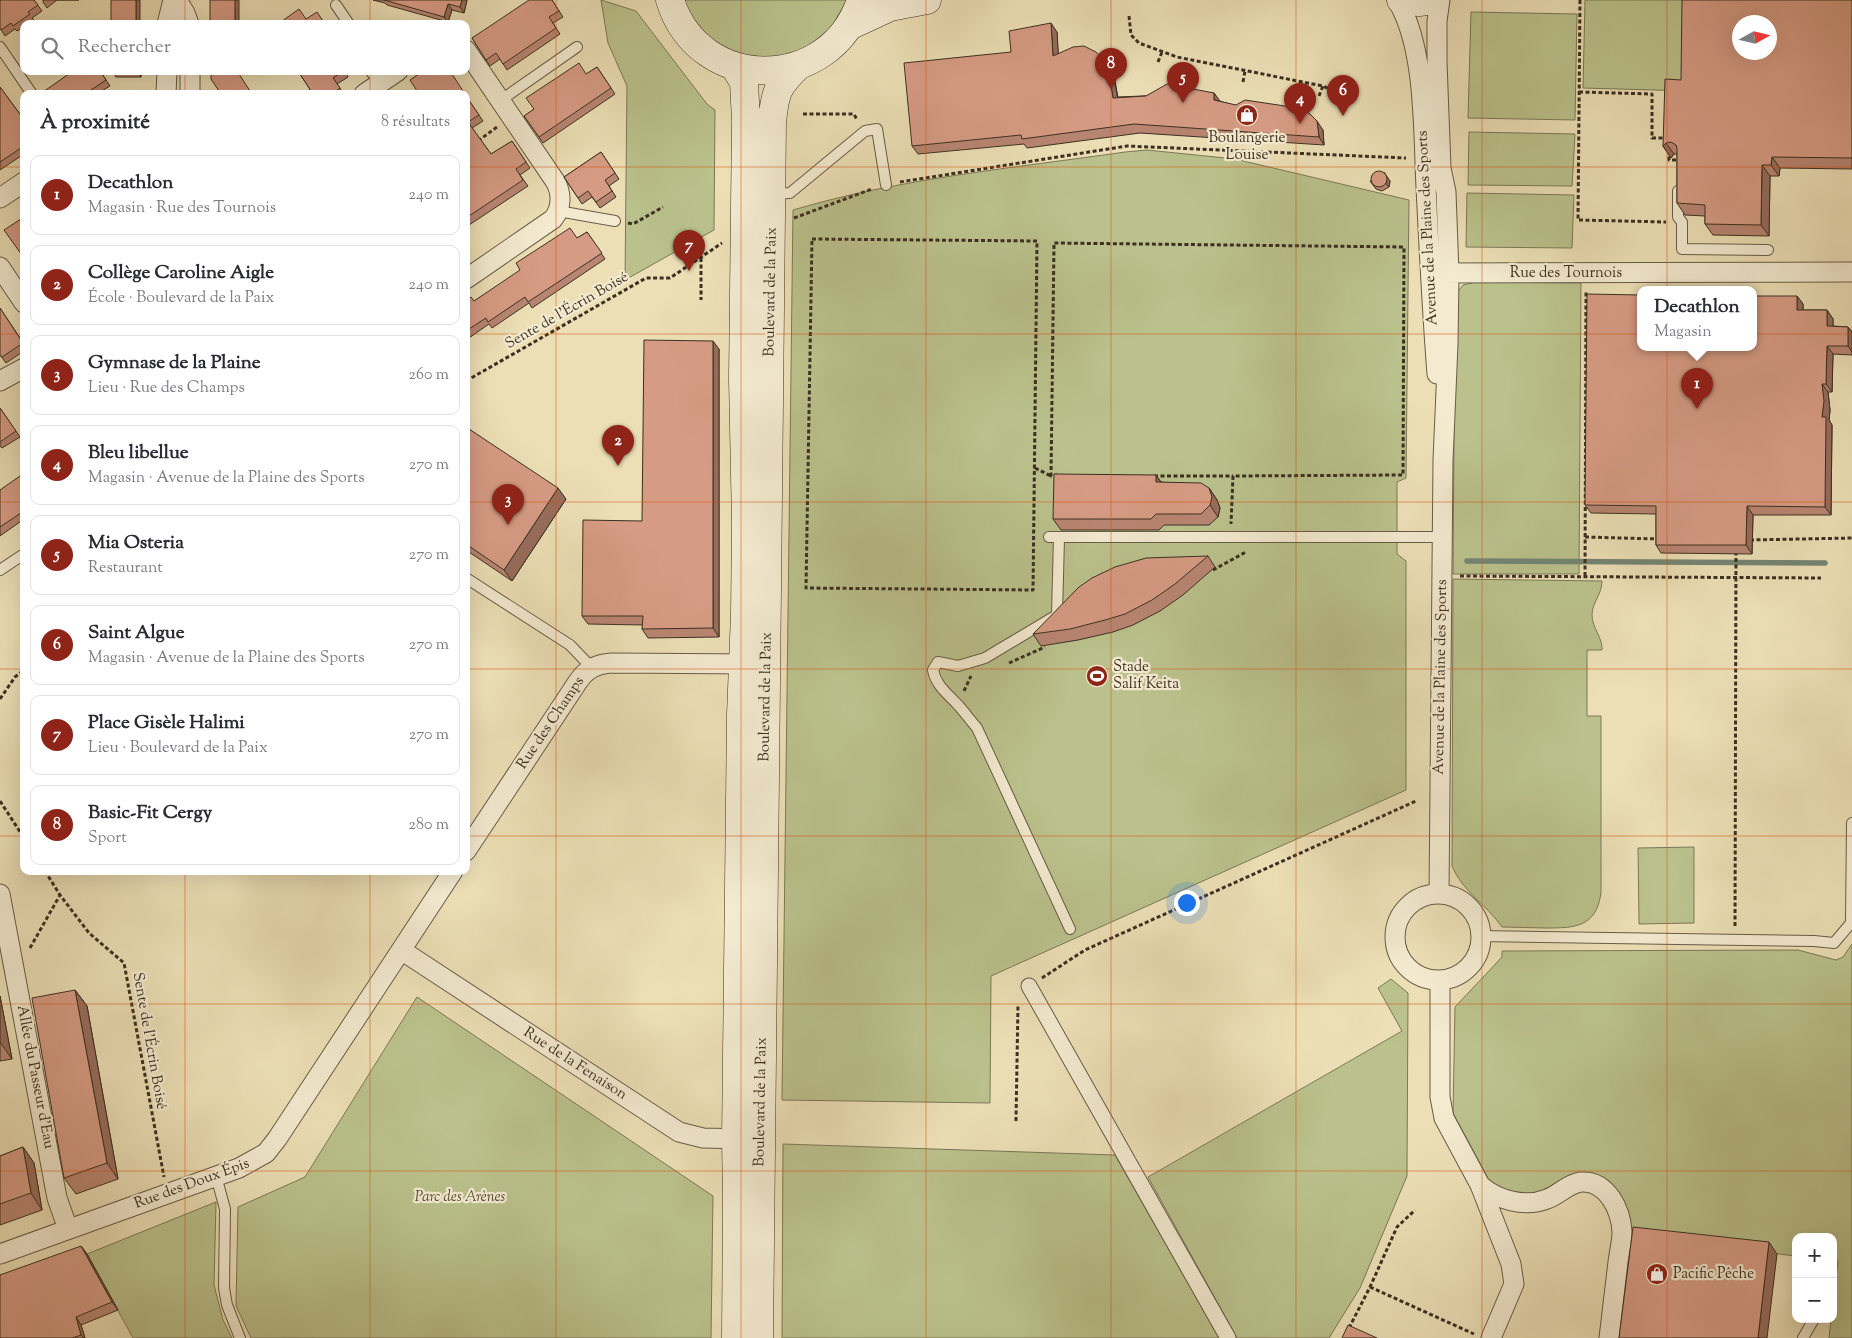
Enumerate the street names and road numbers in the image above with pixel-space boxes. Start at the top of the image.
street label: Avenue de la Plaine des Sports [1412,130,1444,326]
street label: Boulevard de la Paix [759,227,783,357]
street label: Rue des Tournois [1510,263,1622,284]
street label: Sente de l'Écrin Boisé [501,266,632,355]
street label: Avenue de la Plaine des Sports [1429,579,1453,775]
street label: Boulevard de la Paix [754,632,778,762]
street label: Rue des Champs [512,672,590,774]
street label: Sente de l'Écrin Boisé [127,971,172,1111]
street label: Allée du Passeur d'Eau [11,1003,59,1151]
street label: Rue de la Fenaison [519,1023,631,1106]
street label: Boulevard de la Paix [749,1037,773,1167]
street label: Rue des Doux Épis [131,1152,253,1215]

